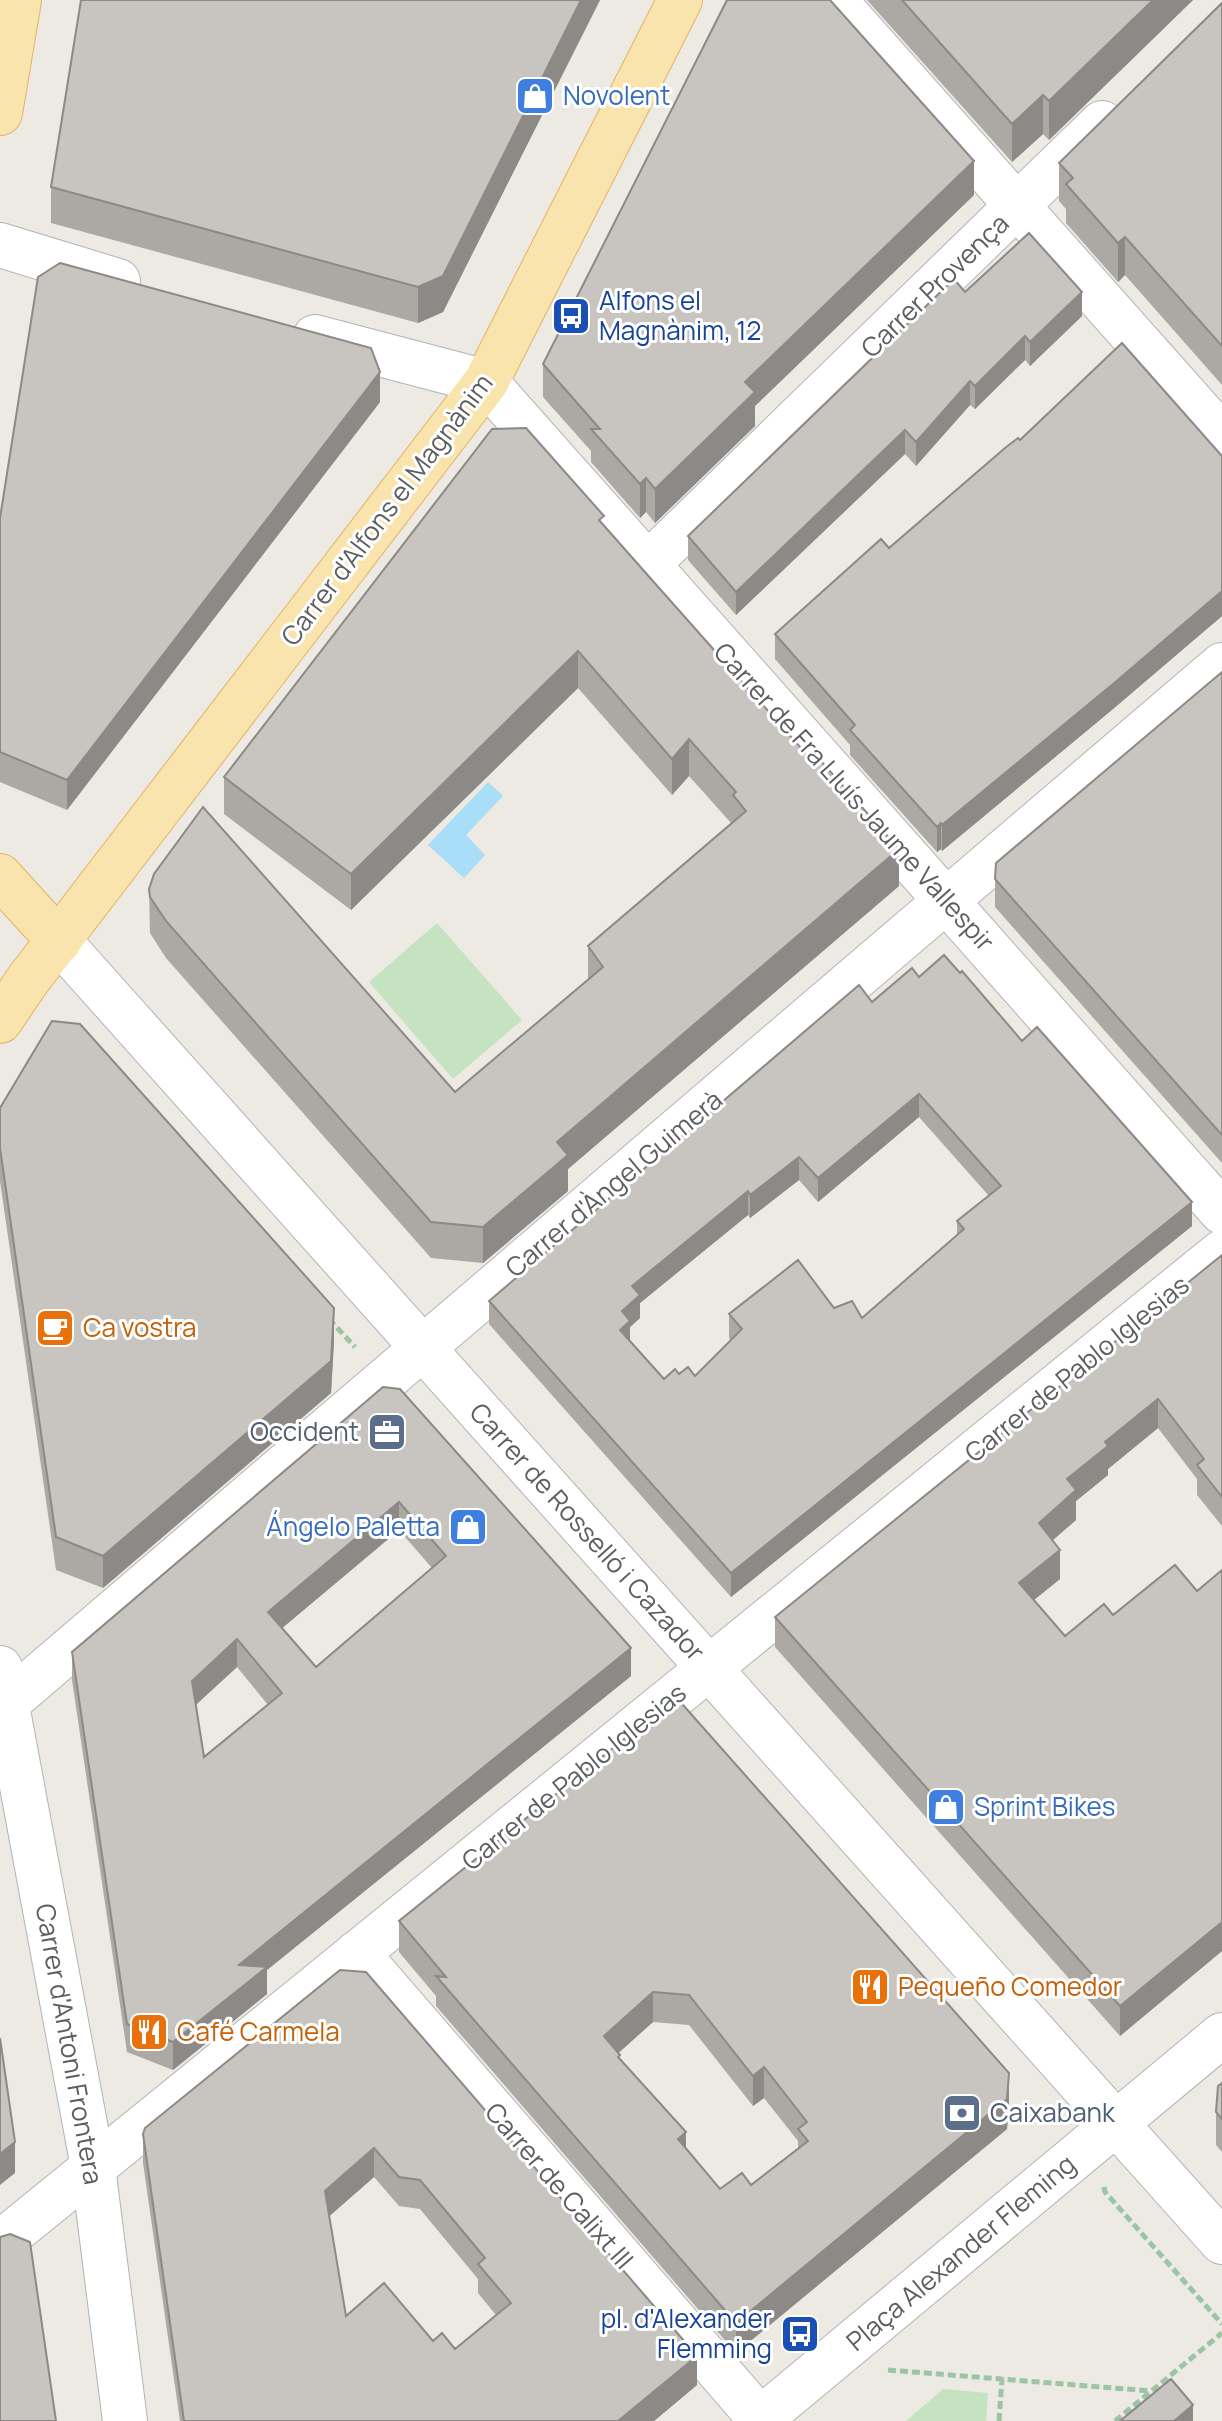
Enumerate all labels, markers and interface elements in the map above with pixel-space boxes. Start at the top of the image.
shop icon: Novolent [514,75,556,117]
place label: Novolent [563,77,670,113]
street label: Carrer Provença [853,205,1016,365]
place label: Alfons el Magnànim, 12 [599,282,761,348]
bus stop icon: Alfons el Magnànim, 12 [550,295,592,337]
street label: Carrer d'Alfons el Magnànim [272,366,500,653]
street label: Carrer de Fra Lluís Jaume Vallespir [706,634,1003,958]
street label: Carrer d'Àngel Guimerà [497,1082,730,1285]
street label: Carrer de Pablo Iglesias [957,1266,1196,1470]
cafe icon: Ca vostra [34,1307,76,1349]
place label: Ca vostra [83,1309,197,1345]
street label: Carrer de Rosselló i Cazador [462,1394,713,1668]
office icon: Occident [366,1411,408,1453]
place label: Occident [250,1413,359,1449]
shop icon: Ángelo Paletta [447,1506,489,1548]
place label: Ángelo Paletta [266,1508,440,1544]
street label: Carrer de Pablo Iglesias [454,1674,693,1878]
shop icon: Sprint Bikes [925,1786,967,1828]
place label: Sprint Bikes [974,1788,1115,1824]
street label: Carrer d'Antoni Frontera [28,1901,112,2187]
restaurant icon: Pequeño Comedor [849,1966,891,2008]
place label: Pequeño Comedor [898,1968,1122,2004]
restaurant icon: Café Carmela [128,2011,170,2053]
place label: Café Carmela [177,2013,340,2049]
bank icon: Caixabank [941,2092,983,2134]
street label: Carrer de Calixt III [477,2094,642,2276]
place label: Caixabank [990,2094,1116,2130]
street label: Plaça Alexander Fleming [838,2146,1082,2359]
place label: pl. d'Alexander Flemming [601,2300,772,2366]
bus stop icon: pl. d'Alexander Flemming [779,2313,821,2355]

